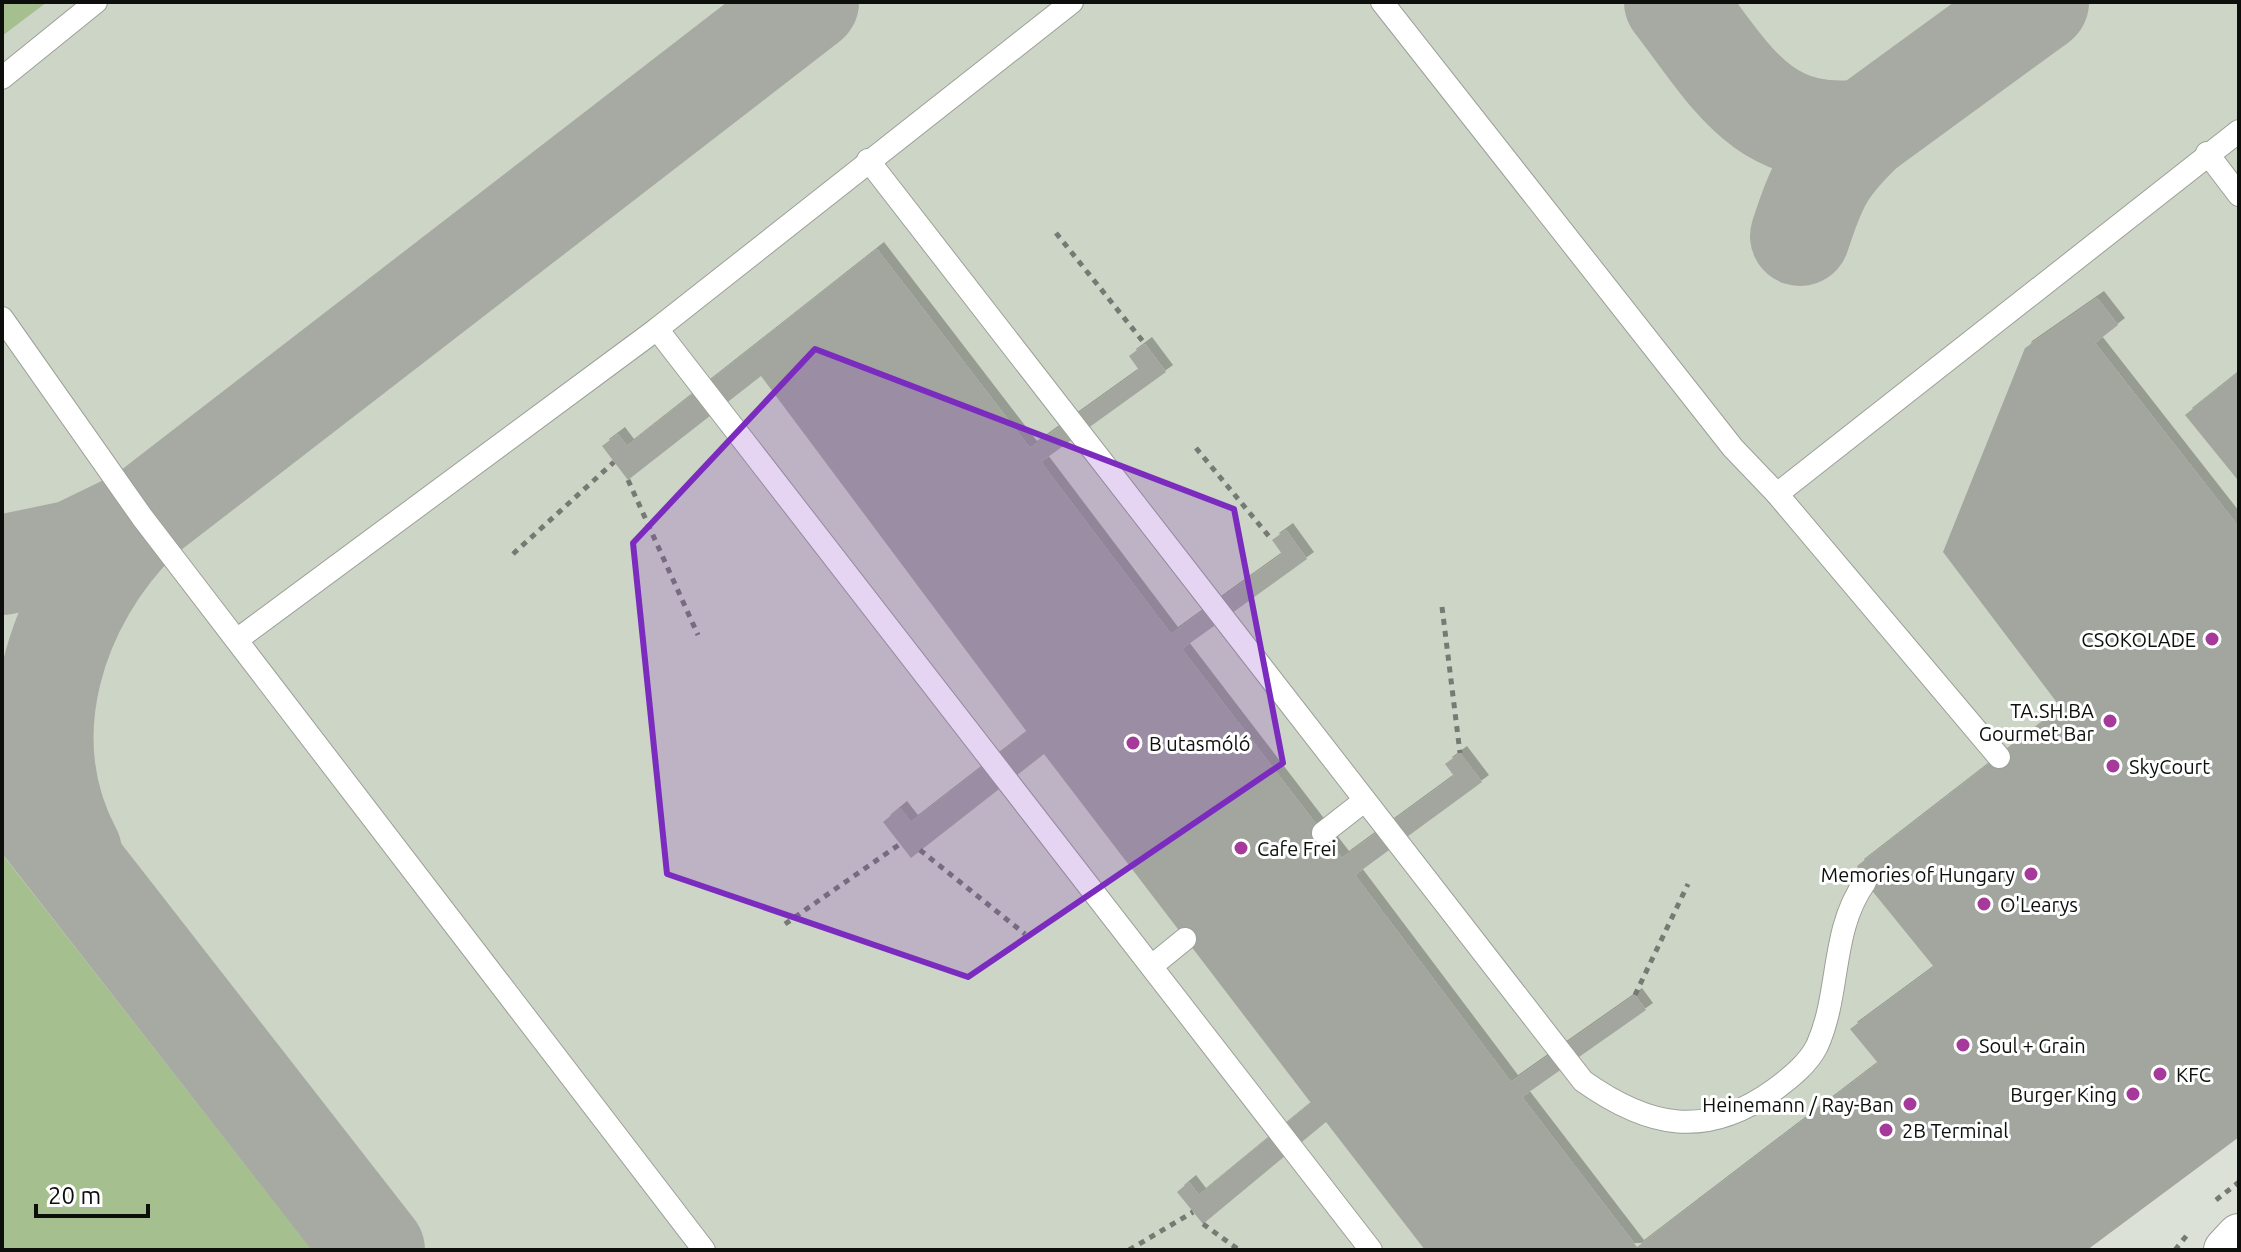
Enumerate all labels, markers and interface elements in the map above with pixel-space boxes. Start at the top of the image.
place label: CSOKOLADE [2081,628,2196,651]
marker: CSOKOLADE [2203,630,2221,648]
place label: TA.SH.BA Gourmet Bar [1979,699,2094,745]
marker: TA.SH.BA Gourmet Bar [2101,712,2119,730]
place label: B utasmóló [1149,732,1250,755]
marker: B utasmóló [1124,734,1142,752]
place label: SkyCourt [2129,755,2210,778]
marker: SkyCourt [2104,757,2122,775]
place label: Cafe Frei [1257,837,1336,860]
marker: Cafe Frei [1232,839,1250,857]
place label: Memories of Hungary [1821,863,2015,886]
marker: Memories of Hungary [2022,865,2040,883]
place label: O'Learys [2000,893,2078,916]
marker: O'Learys [1975,895,1993,913]
place label: Soul + Grain [1979,1034,2086,1057]
marker: Soul + Grain [1954,1036,1972,1054]
place label: KFC [2176,1063,2211,1086]
marker: KFC [2151,1065,2169,1083]
place label: Burger King [2010,1083,2117,1106]
marker: Burger King [2124,1085,2142,1103]
place label: Heinemann / Ray-Ban [1702,1093,1894,1116]
marker: Heinemann / Ray-Ban [1901,1095,1919,1113]
place label: 2B Terminal [1902,1119,2008,1142]
marker: 2B Terminal [1877,1121,1895,1139]
scale bar [36,1168,148,1218]
text: 20 m [48,1182,101,1209]

